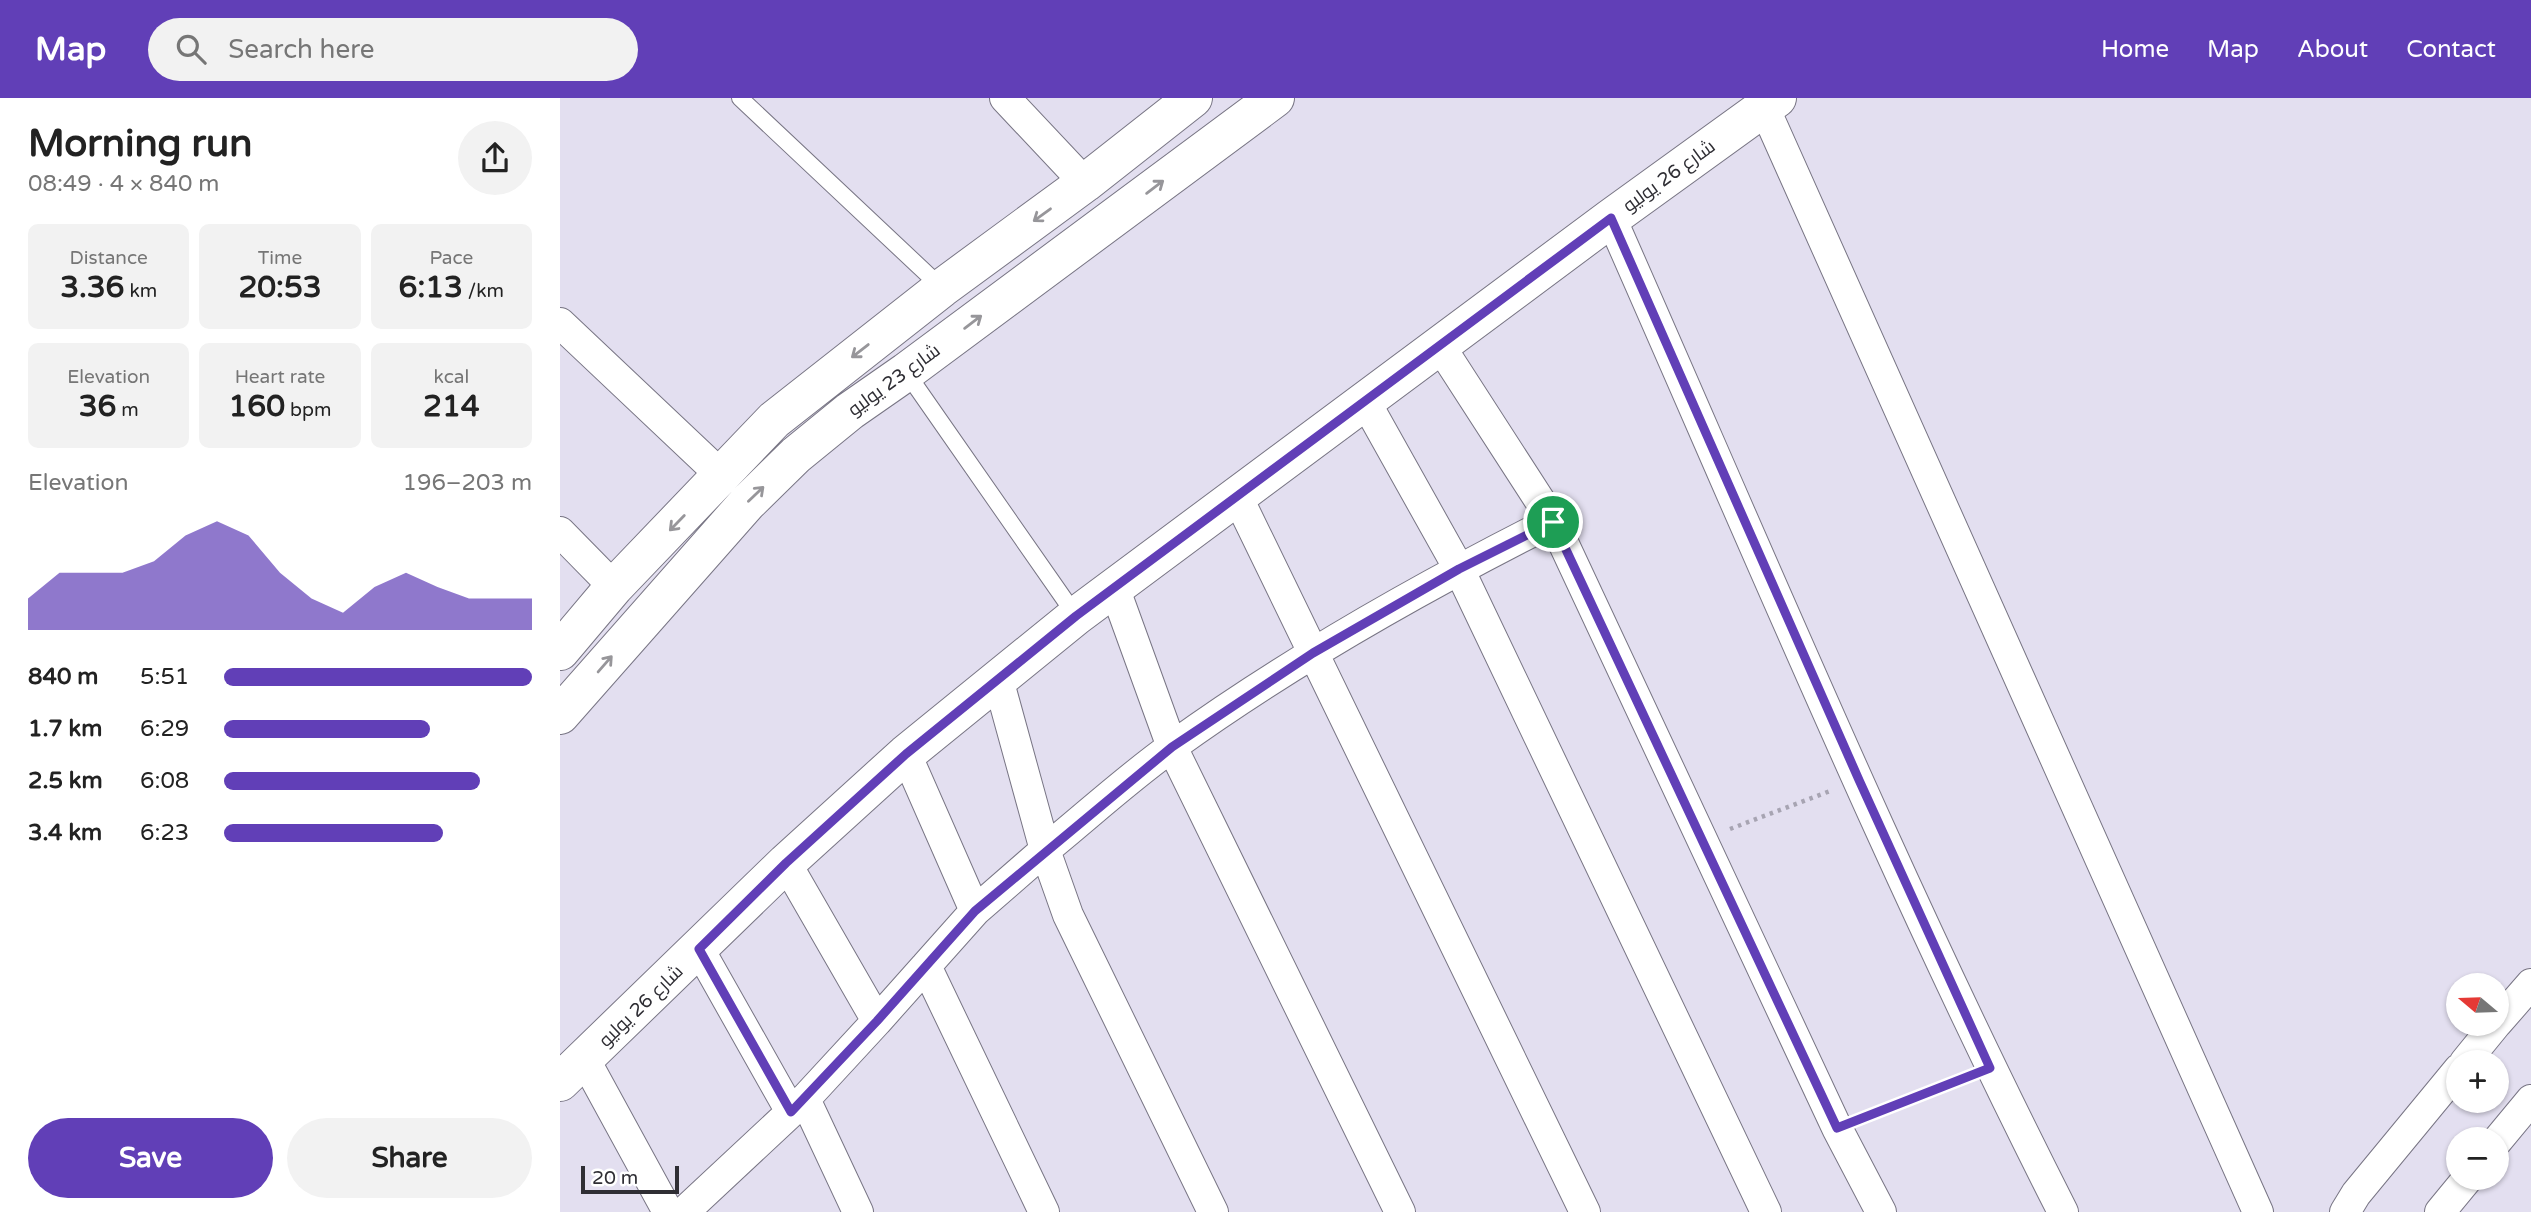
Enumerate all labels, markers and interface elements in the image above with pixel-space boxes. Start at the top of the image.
search box [148,18,638,81]
text: Map [35,30,106,69]
icon: search [172,30,210,68]
text: Search here [228,34,374,65]
text: Home [2101,35,2169,64]
text: Map [2207,35,2259,64]
text: About [2297,35,2368,64]
text: Contact [2406,35,2496,64]
text: Morning run [28,121,252,167]
button: share [458,121,532,195]
street label: شارع 26 يوليو [1619,135,1720,218]
text: 08:49 · 4 × 840 m [28,170,219,198]
one-way arrow [1146,179,1164,194]
one-way arrow [1033,207,1052,222]
text: Distance [70,247,148,269]
text: Time [258,247,302,269]
text: Pace [429,247,473,269]
text: 3.36 [60,269,124,306]
text: 20:53 [238,269,322,306]
text: 6:13 [399,269,463,306]
text: km [124,280,157,302]
text: /km [463,280,504,302]
one-way arrow [963,315,982,330]
street label: شارع 23 يوليو [844,339,945,422]
one-way arrow [852,344,870,359]
text: Elevation [67,366,150,388]
text: Heart rate [235,366,325,388]
text: kcal [433,366,469,388]
text: 36 [79,388,116,425]
text: 160 [229,388,285,425]
text: 214 [423,388,480,425]
text: m [116,399,139,421]
text: bpm [285,399,331,421]
text: Elevation [28,469,129,497]
text: 196–203 m [403,469,532,497]
one-way arrow [748,485,765,502]
pin [1523,492,1583,552]
icon: arrive [1534,503,1572,541]
one-way arrow [668,514,685,531]
one-way arrow [597,655,613,673]
text: 840 m [28,663,98,691]
text: 5:51 [140,663,189,691]
text: 1.7 km [28,715,102,743]
text: 6:29 [140,715,189,743]
text: 2.5 km [28,767,103,795]
text: 6:08 [140,767,189,795]
text: 3.4 km [28,819,102,847]
text: 6:23 [140,819,189,847]
street label: شارع 26 يوليو [594,960,689,1053]
north arrow [2446,973,2510,1036]
map controls [2446,973,2509,1190]
button: + [2446,1050,2509,1113]
button: Save [28,1118,273,1198]
button: Share [287,1118,532,1198]
button: − [2446,1127,2509,1190]
scale bar [581,1163,679,1195]
text: 20 m [592,1167,638,1189]

